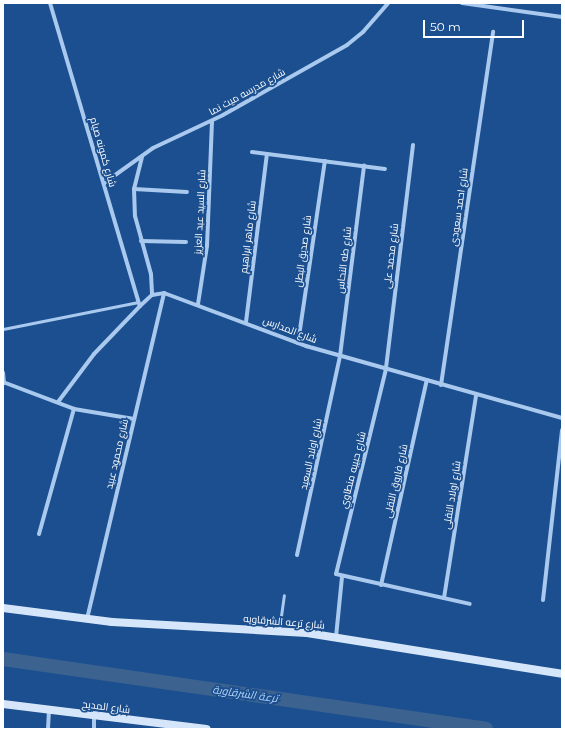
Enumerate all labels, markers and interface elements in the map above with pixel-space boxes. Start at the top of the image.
scale bar [425,12,526,38]
text: 50 m [430,19,461,34]
street label: شارع مدرسه ميت نما [207,66,287,118]
street label: شارع كمونه صيام [87,116,119,188]
street label: شارع احمد سعودى [448,167,470,247]
street label: شارع السيد عبد العزيز [192,169,208,255]
street label: شارع ماهر ابراهيم [238,200,258,274]
street label: شارع صديق البطل [292,214,314,288]
street label: شارع محمد على [381,223,401,289]
street label: شارع طه النحاس [334,226,354,294]
street label: شارع المدارس [261,314,319,346]
street label: شارع اولاد السعيد [298,417,324,491]
street label: شارع محمود عبيد [103,418,131,490]
street label: شارع حبيبه منطاوي [338,430,368,510]
street label: شارع فاروق النقلى [382,443,410,519]
street label: شارع اولاد النقلى [441,460,463,530]
street label: شارع ترعه الشرقاويه [243,612,325,632]
water label: ترعة الشرقاوية [212,683,278,705]
street label: شارع المديح [81,698,131,716]

